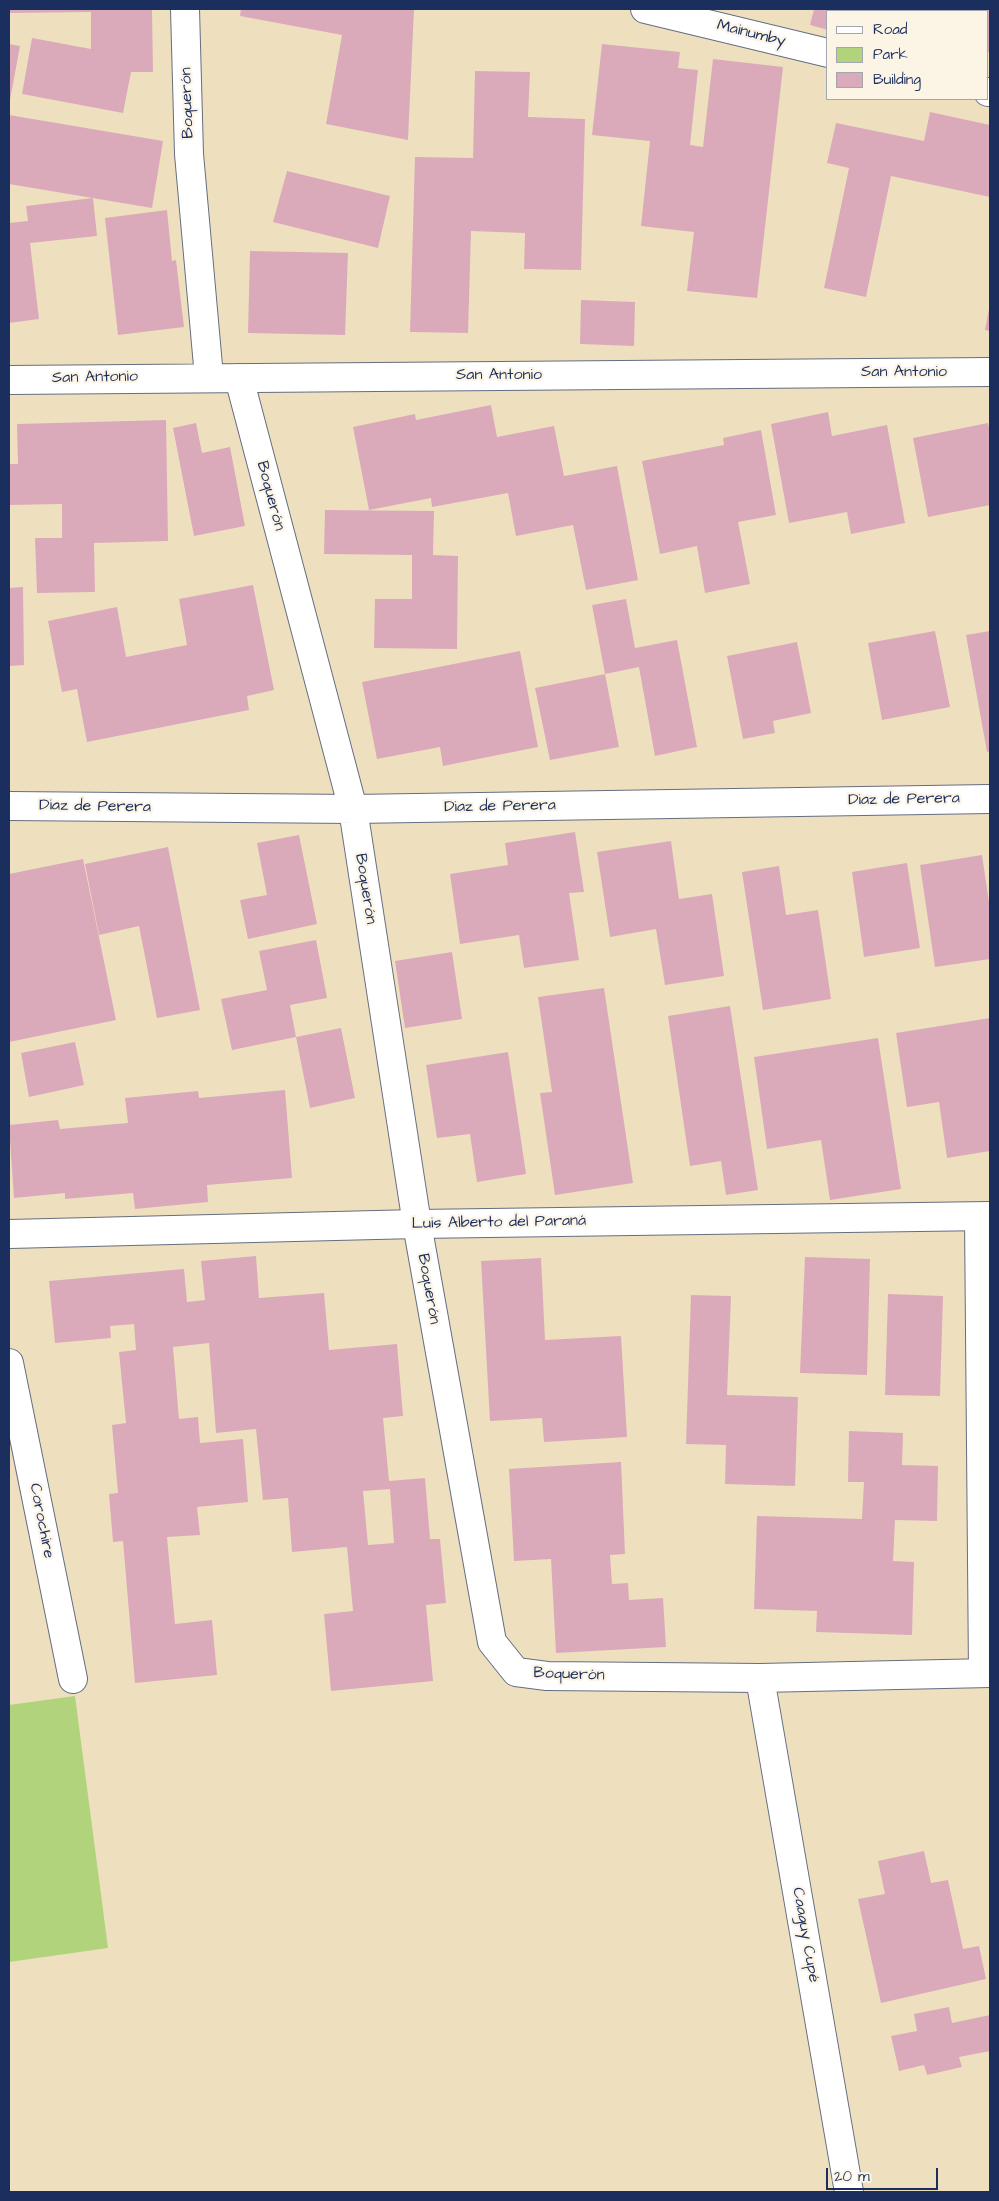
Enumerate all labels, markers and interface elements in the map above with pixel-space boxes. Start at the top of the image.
legend [826,10,989,100]
street label: Mainumby [715,16,787,52]
text: Road [873,19,907,40]
text: Park [873,44,908,65]
street label: Boquerón [177,67,199,139]
text: Building [873,69,921,90]
street label: San Antonio [861,363,947,383]
street label: San Antonio [456,366,542,386]
street label: San Antonio [52,368,138,388]
street label: Boquerón [252,459,288,533]
street label: Diaz de Perera [848,789,960,811]
street label: Diaz de Perera [39,796,151,818]
street label: Diaz de Perera [444,796,556,818]
street label: Boquerón [350,852,380,926]
street label: Luis Alberto del Paraná [412,1212,586,1234]
street label: Boquerón [412,1252,444,1326]
street label: Corochire [24,1482,58,1560]
street label: Boquerón [533,1664,605,1686]
street label: Caaguy Cupé [787,1886,823,1984]
scale bar [829,2158,942,2190]
text: 20 m [834,2166,870,2187]

